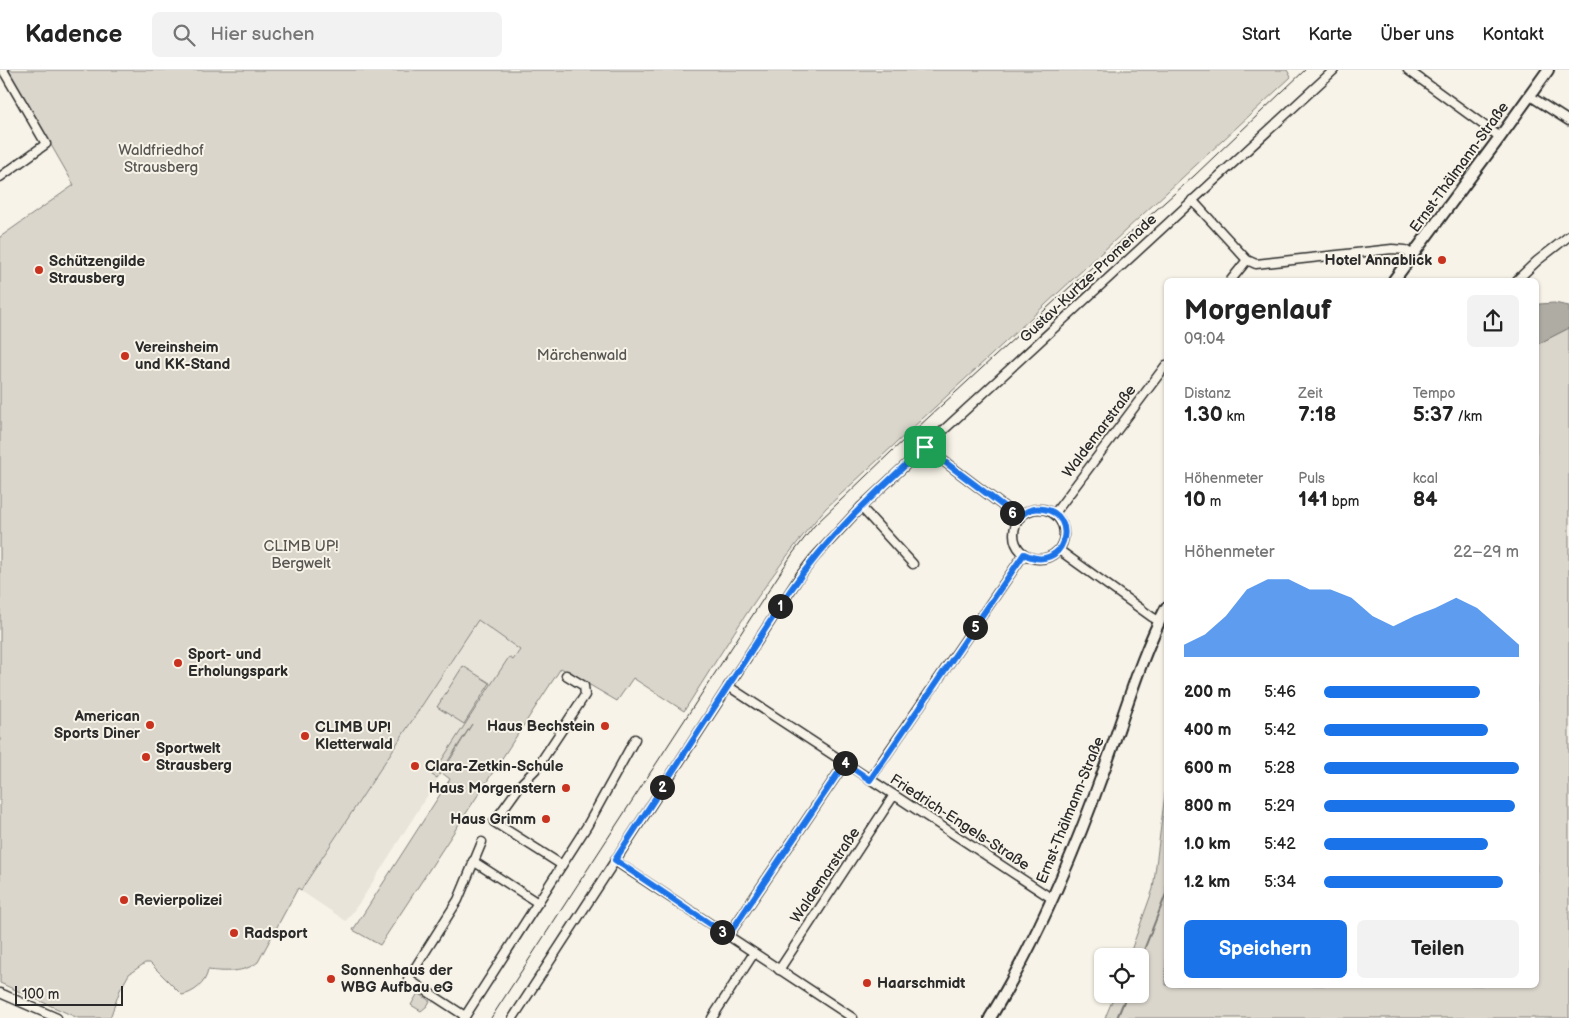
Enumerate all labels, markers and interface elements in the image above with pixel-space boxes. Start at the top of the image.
search box [152,12,502,57]
text: Kadence [25,20,122,49]
icon: search [170,21,198,49]
text: Hier suchen [210,23,314,46]
text: Start [1242,24,1280,45]
text: Karte [1308,24,1352,45]
text: Über uns [1380,24,1454,45]
text: Kontakt [1482,24,1544,45]
street label: Ernst-Thälmann-Straße [1406,98,1513,236]
park label: Waldfriedhof Strausberg [118,141,204,177]
street label: Gustav-Kurtze-Promenade [1016,210,1161,347]
place label: Hotel Annablick [1325,251,1432,270]
place label: Schützengilde Strausberg [49,252,146,288]
marker: Hotel Annablick [1436,254,1448,266]
marker: Schützengilde Strausberg [33,264,45,276]
text: Morgenlauf [1184,294,1331,327]
button: share [1467,295,1519,347]
text: 09:04 [1184,330,1225,349]
place label: Vereinsheim und KK-Stand [135,338,230,374]
park label: Märchenwald [537,346,627,365]
marker: Vereinsheim und KK-Stand [119,350,131,362]
street label: Waldemarstraße [1058,381,1141,481]
text: Distanz [1184,385,1231,402]
text: Zeit [1298,385,1323,402]
text: Tempo [1413,385,1456,402]
text: 1.30 [1184,402,1223,427]
text: 7:18 [1298,402,1336,427]
text: 5:37 [1413,402,1454,427]
text: km [1223,408,1245,425]
text: /km [1454,408,1482,425]
pin [904,426,946,468]
icon: arrive [911,433,939,461]
text: Höhenmeter [1184,470,1263,487]
text: Puls [1298,470,1325,487]
text: kcal [1413,470,1438,487]
text: 10 [1184,487,1206,512]
text: 141 [1298,487,1328,512]
text: 84 [1413,487,1438,512]
text: m [1206,493,1221,510]
text: bpm [1328,493,1359,510]
pin: 6 [1000,500,1024,526]
text: 6 [1008,505,1017,522]
park label: CLIMB UP! Bergwelt [264,537,338,573]
text: Höhenmeter [1184,543,1274,562]
text: 22–29 m [1453,543,1519,562]
pin: 1 [768,594,792,618]
text: 1 [778,598,783,615]
pin: 5 [962,614,988,640]
text: 5 [971,619,980,636]
place label: Sport- und Erholungspark [188,645,288,681]
marker: Sport- und Erholungspark [172,657,184,669]
text: 200 m [1184,683,1231,702]
text: 5:46 [1264,683,1296,702]
place label: American Sports Diner [54,707,141,743]
place label: Haus Bechstein [487,717,595,736]
place label: CLIMB UP! Kletterwald [315,718,393,754]
marker: American Sports Diner [144,719,156,731]
marker: Haus Bechstein [599,720,611,732]
text: 400 m [1184,721,1231,740]
text: 5:42 [1264,721,1296,740]
marker: CLIMB UP! Kletterwald [299,730,311,742]
street label: Ernst-Thälmann-Straße [1032,734,1109,886]
place label: Sportwelt Strausberg [156,739,232,775]
pin: 4 [832,750,858,776]
marker: Sportwelt Strausberg [140,751,152,763]
text: 4 [841,755,850,772]
place label: Clara-Zetkin-Schule [425,757,564,776]
text: 600 m [1184,759,1232,778]
text: 5:28 [1264,759,1295,778]
marker: Clara-Zetkin-Schule [409,760,421,772]
street label: Friedrich-Engels-Straße [886,770,1033,875]
pin: 2 [650,774,674,800]
place label: Haus Morgenstern [429,779,556,798]
text: 2 [658,779,667,796]
marker: Haus Morgenstern [560,782,572,794]
text: 800 m [1184,797,1232,816]
text: 5:29 [1264,797,1295,816]
place label: Haus Grimm [450,810,536,829]
marker: Haus Grimm [540,813,552,825]
street label: Waldemarstraße [786,824,864,927]
text: 1.0 km [1184,835,1231,854]
text: 5:42 [1264,835,1296,854]
text: 1.2 km [1184,873,1230,892]
text: 5:34 [1264,873,1296,892]
place label: Revierpolizei [134,891,222,910]
marker: Revierpolizei [118,894,130,906]
pin: 3 [710,920,734,944]
button: Speichern [1184,920,1347,978]
button: Teilen [1357,920,1519,978]
place label: Radsport [244,924,307,943]
text: 3 [718,924,727,941]
marker: Radsport [228,927,240,939]
map controls [1094,948,1149,1003]
button: locate [1094,948,1149,1003]
place label: Sonnenhaus der WBG Aufbau eG [341,961,453,997]
marker: Sonnenhaus der WBG Aufbau eG [325,973,337,985]
place label: Haarschmidt [877,974,965,993]
marker: Haarschmidt [861,977,873,989]
scale bar [15,983,122,1006]
text: 100 m [22,986,59,1003]

